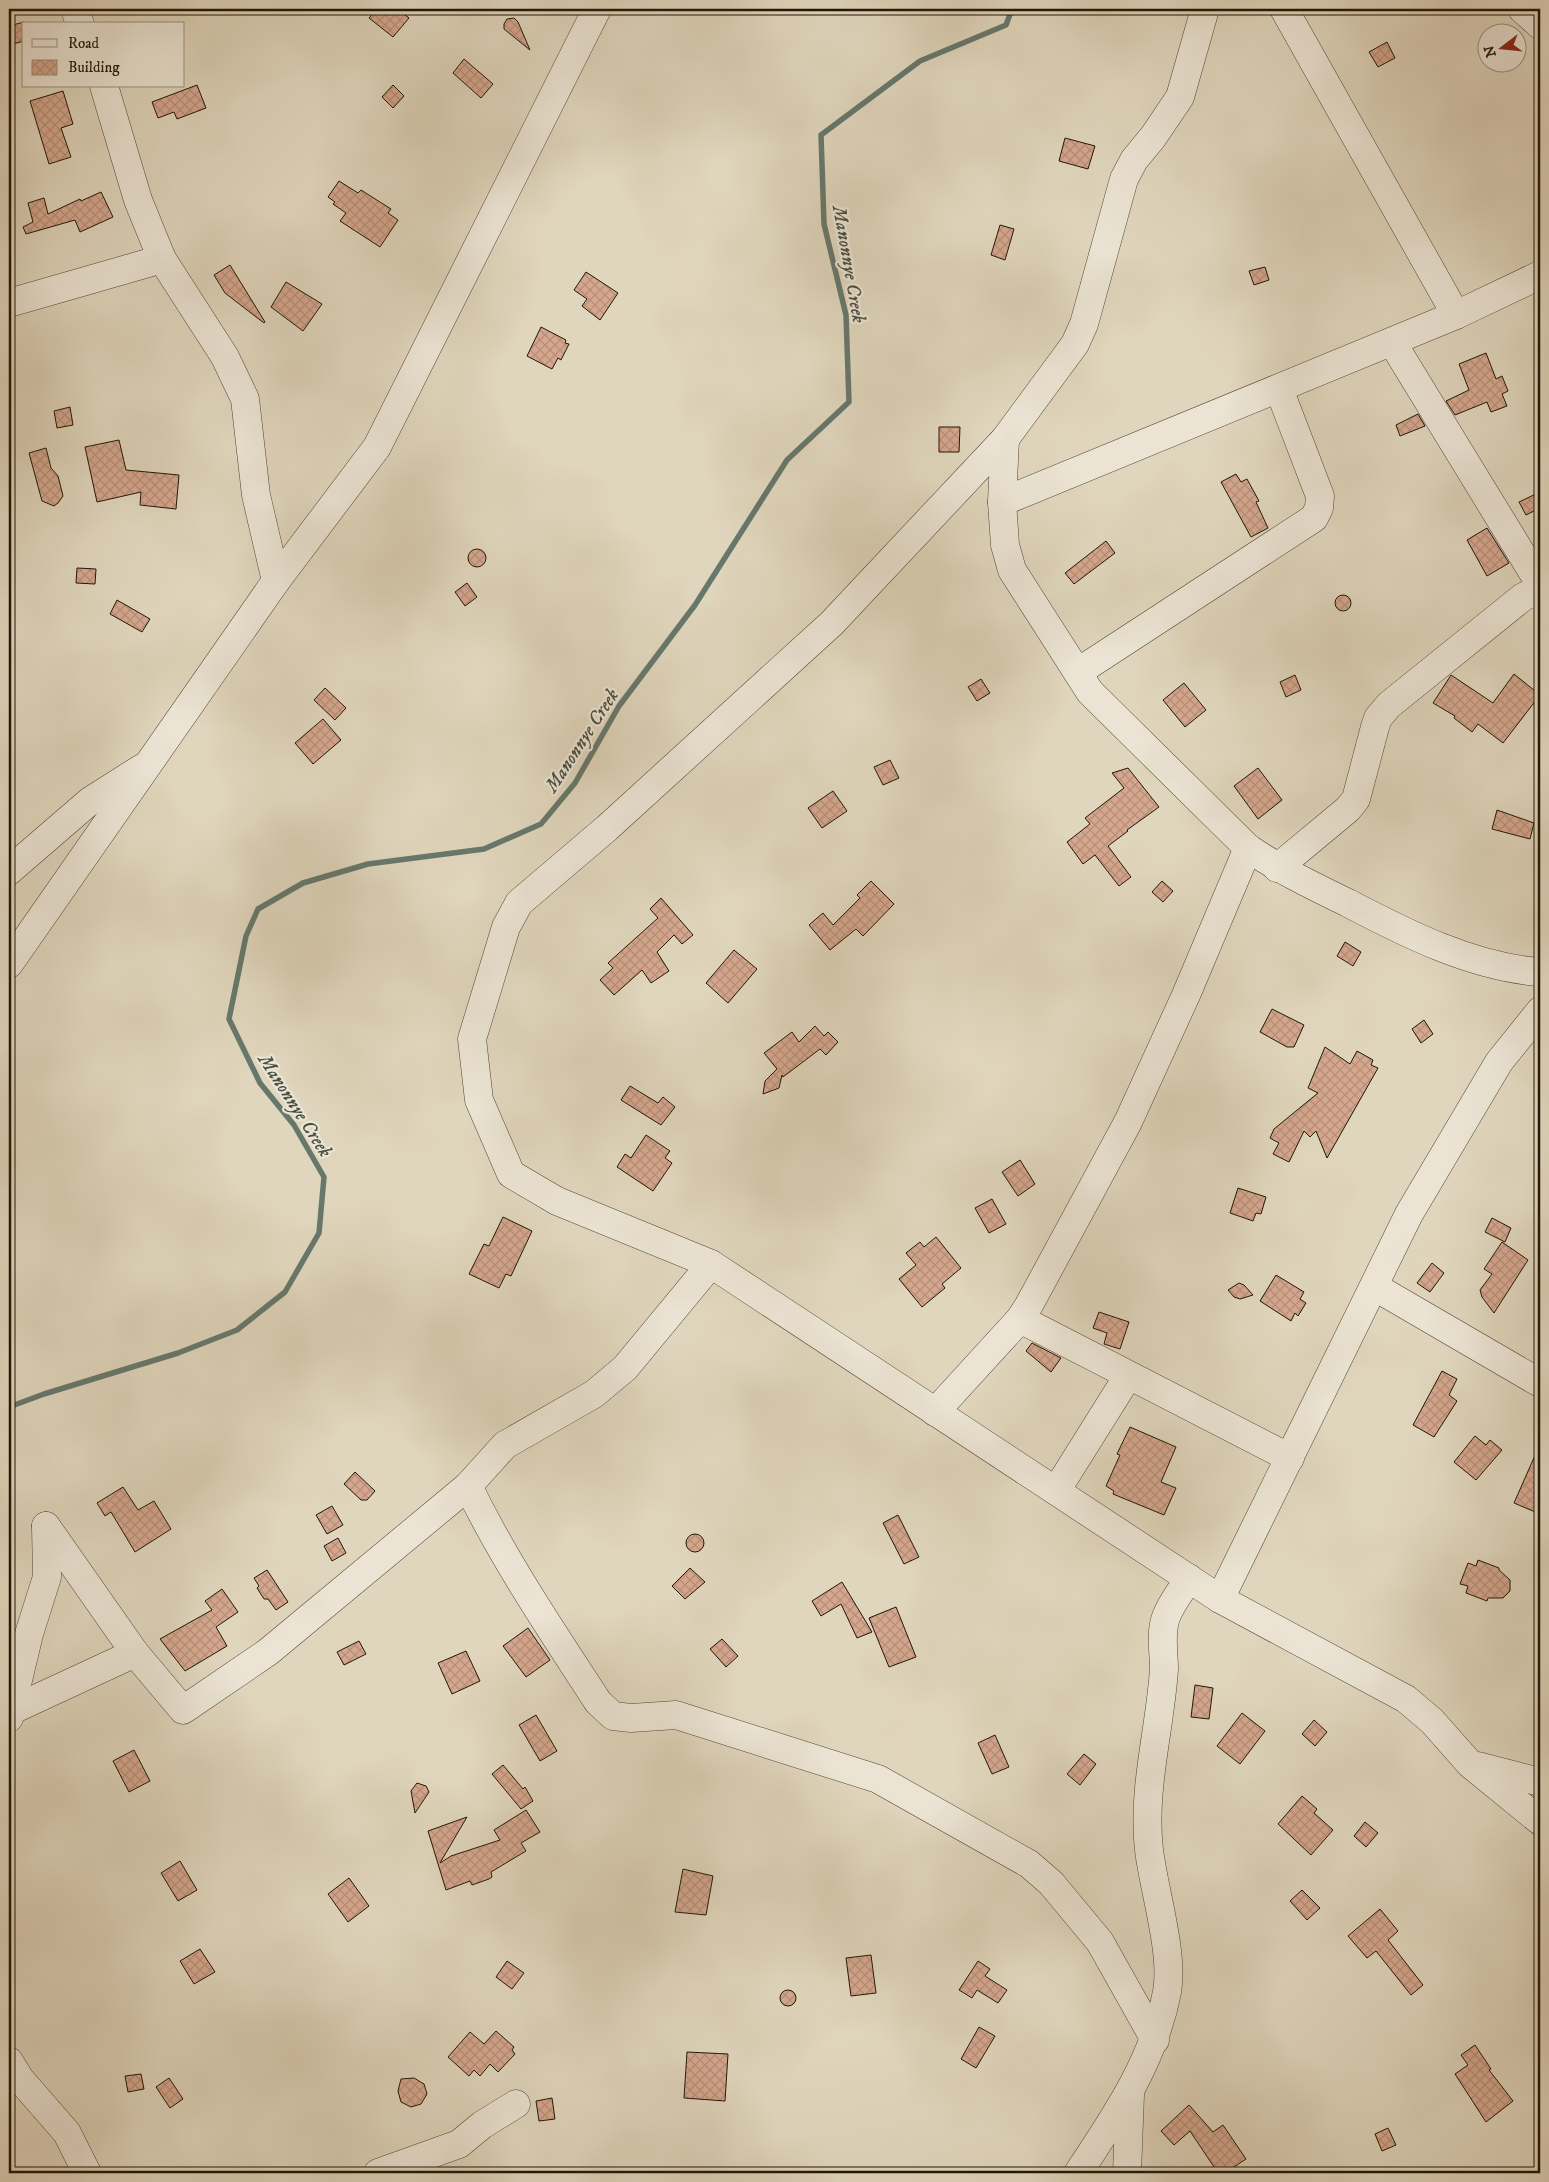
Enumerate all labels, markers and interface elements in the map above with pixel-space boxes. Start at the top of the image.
legend [22,22,185,88]
north arrow [1476,22,1526,72]
text: Road [68,34,100,53]
text: N [1480,43,1501,59]
text: Building [68,58,120,77]
water label: Manonnye Creek [827,202,870,325]
water label: Manonnye Creek [539,685,624,798]
water label: Manonnye Creek [252,1048,337,1162]

